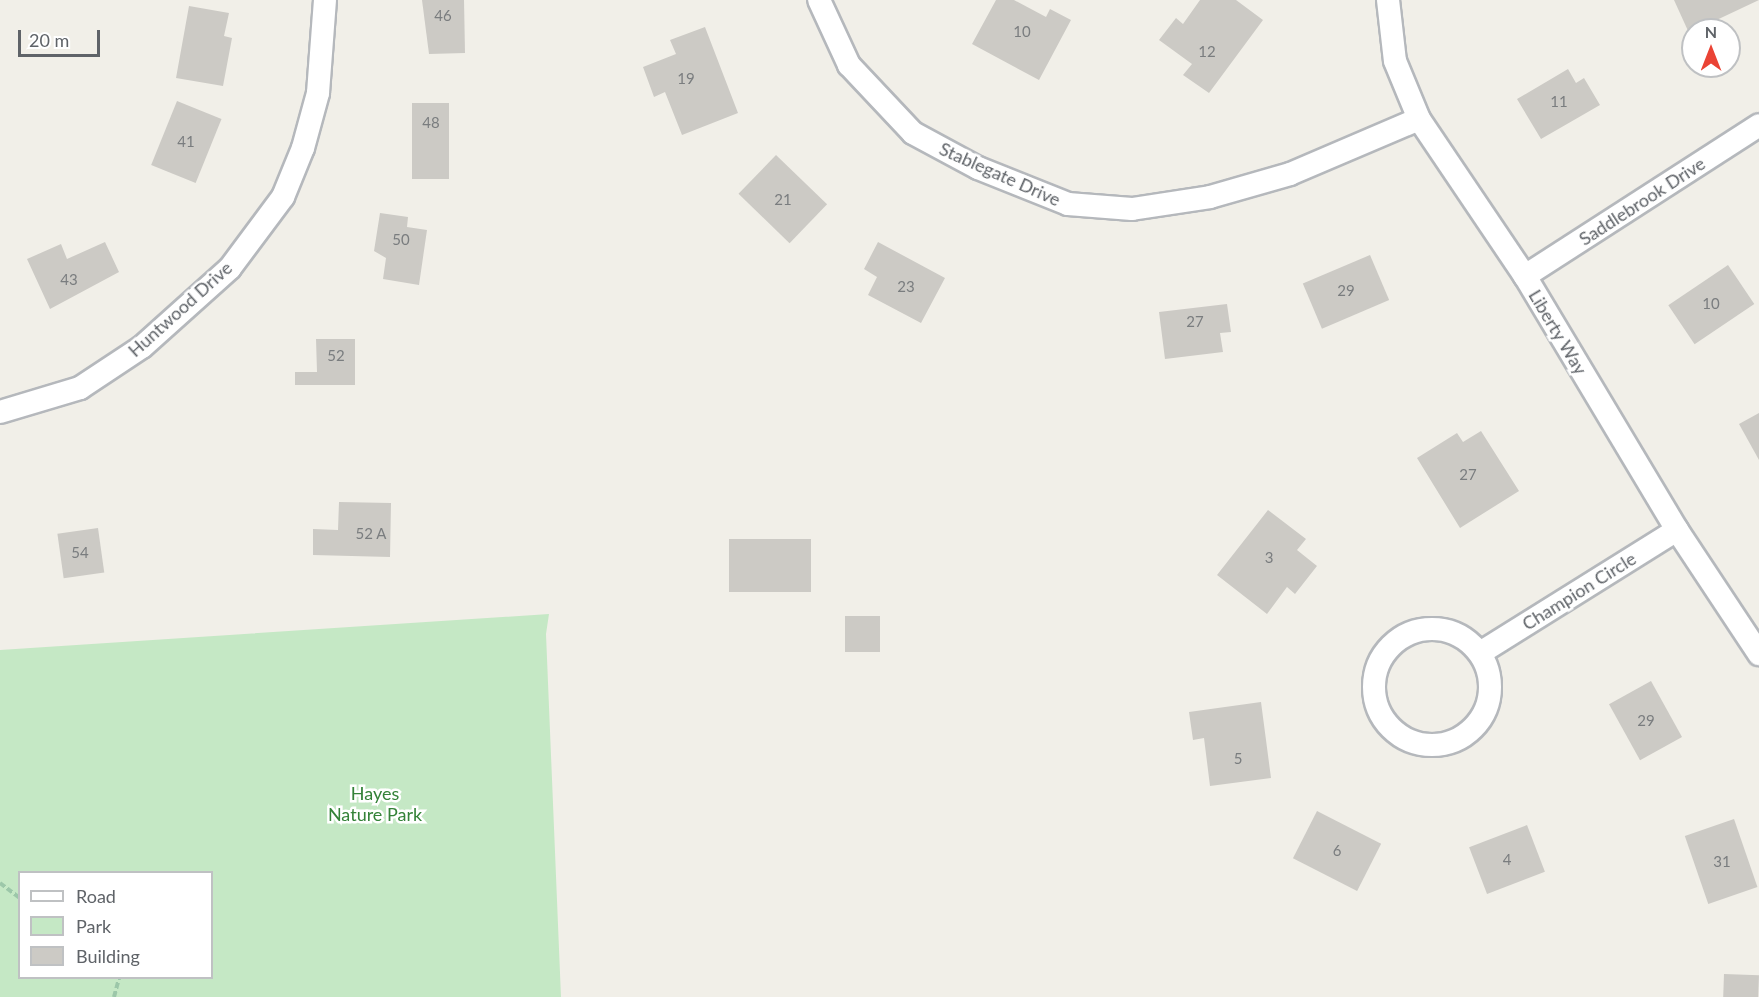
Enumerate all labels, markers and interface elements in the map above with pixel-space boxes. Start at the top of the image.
house number: 46 [434,7,452,25]
scale bar [21,18,104,56]
north arrow [1681,18,1741,78]
text: N [1705,22,1717,41]
house number: 10 [1013,23,1031,41]
text: 20 m [29,29,69,51]
house number: 12 [1198,43,1216,61]
house number: 19 [677,70,695,88]
house number: 11 [1550,93,1568,111]
house number: 48 [422,114,440,132]
house number: 41 [177,133,195,151]
street label: Stablegate Drive [936,138,1064,210]
street label: Saddlebrook Drive [1575,152,1709,250]
house number: 21 [774,191,792,209]
house number: 50 [392,231,410,249]
street label: Huntwood Drive [124,257,236,361]
house number: 43 [60,271,78,289]
house number: 23 [897,278,915,296]
house number: 29 [1337,282,1355,300]
street label: Liberty Way [1524,285,1592,379]
house number: 10 [1702,295,1720,313]
house number: 27 [1186,313,1204,331]
house number: 52 [327,347,345,365]
house number: 27 [1459,466,1477,484]
house number: 52 A [355,525,387,543]
house number: 54 [71,544,89,562]
street label: Champion Circle [1518,547,1640,635]
house number: 3 [1265,549,1273,567]
house number: 29 [1637,712,1655,730]
house number: 5 [1234,750,1242,768]
park label: Hayes Nature Park [328,783,422,826]
house number: 6 [1333,842,1341,860]
house number: 4 [1503,851,1511,869]
house number: 31 [1713,853,1731,871]
legend [18,871,213,979]
text: Road [76,885,116,907]
text: Park [76,915,111,937]
text: Building [76,945,140,967]

